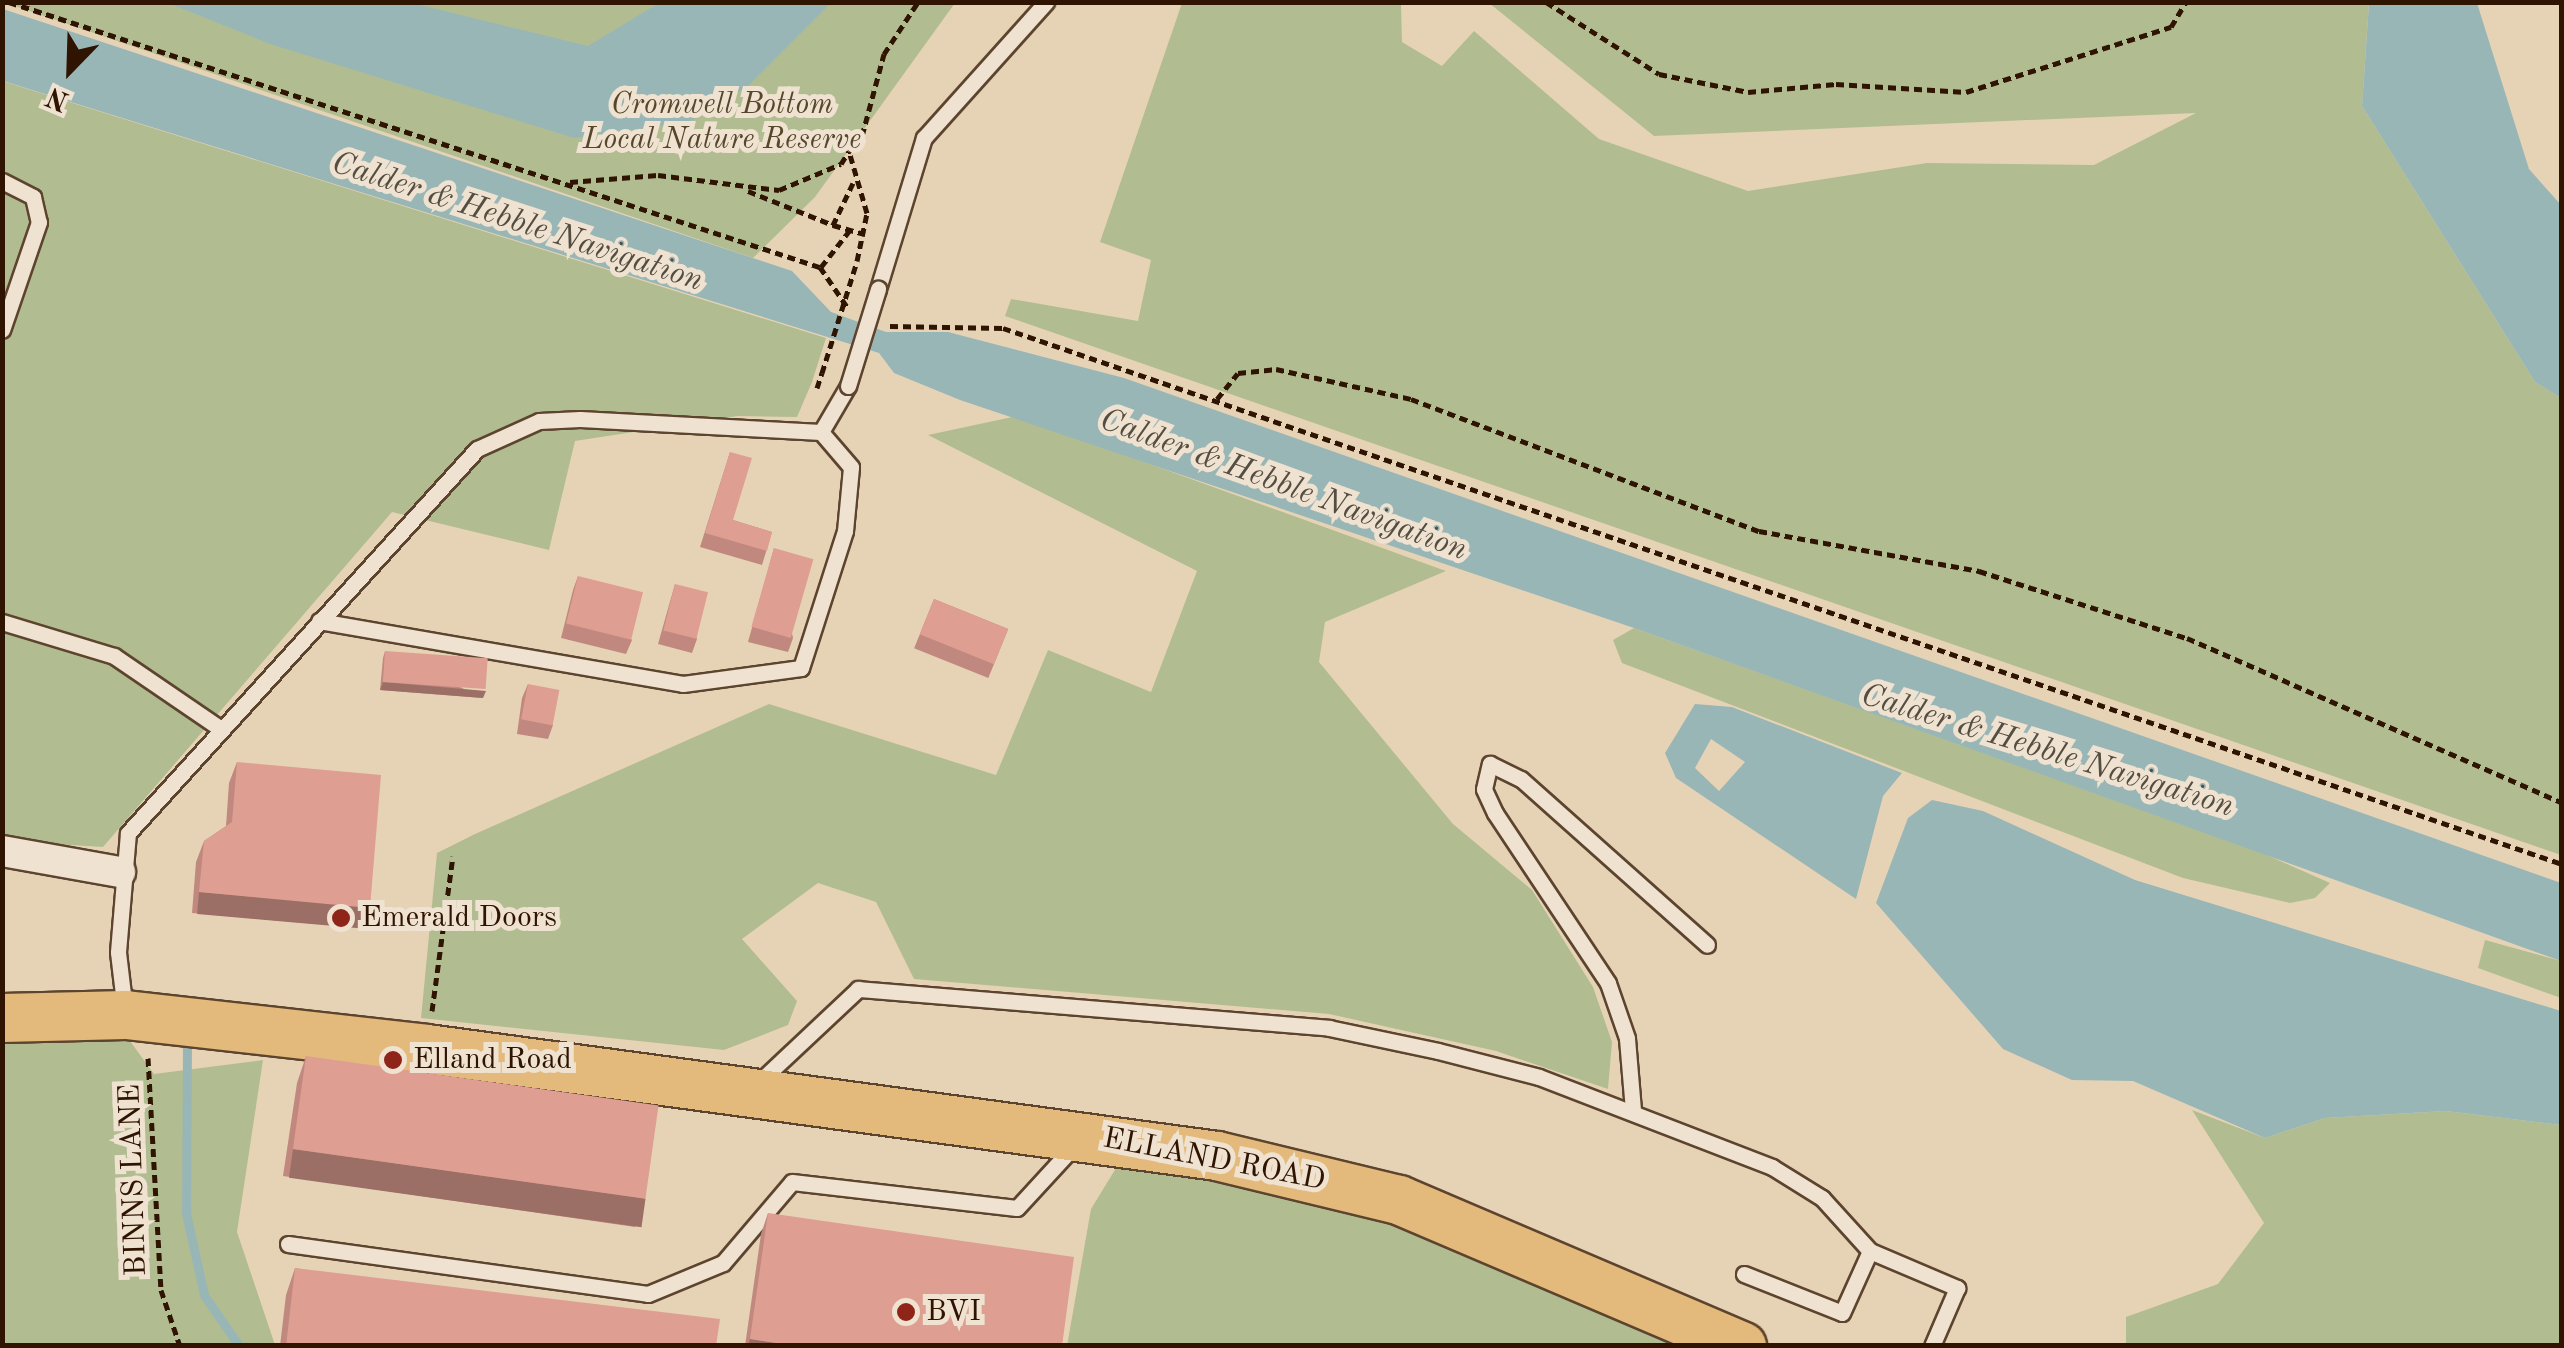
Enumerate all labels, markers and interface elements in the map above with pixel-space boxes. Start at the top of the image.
north arrow [20,20,120,120]
text: N [43,81,74,115]
park label: Cromwell Bottom Local Nature Reserve [583,87,861,158]
water label: Calder & Hebble Navigation [327,145,707,301]
water label: Calder & Hebble Navigation [1094,402,1472,570]
water label: Calder & Hebble Navigation [1856,677,2238,827]
place label: Emerald Doors [361,900,557,936]
marker: Emerald Doors [330,907,352,929]
place label: Elland Road [413,1042,572,1078]
marker: Elland Road [382,1049,404,1071]
street label: BINNS LANE [113,1083,155,1277]
street label: ELLAND ROAD [1100,1121,1328,1199]
place label: BVI [926,1294,981,1330]
marker: BVI [895,1301,917,1323]

